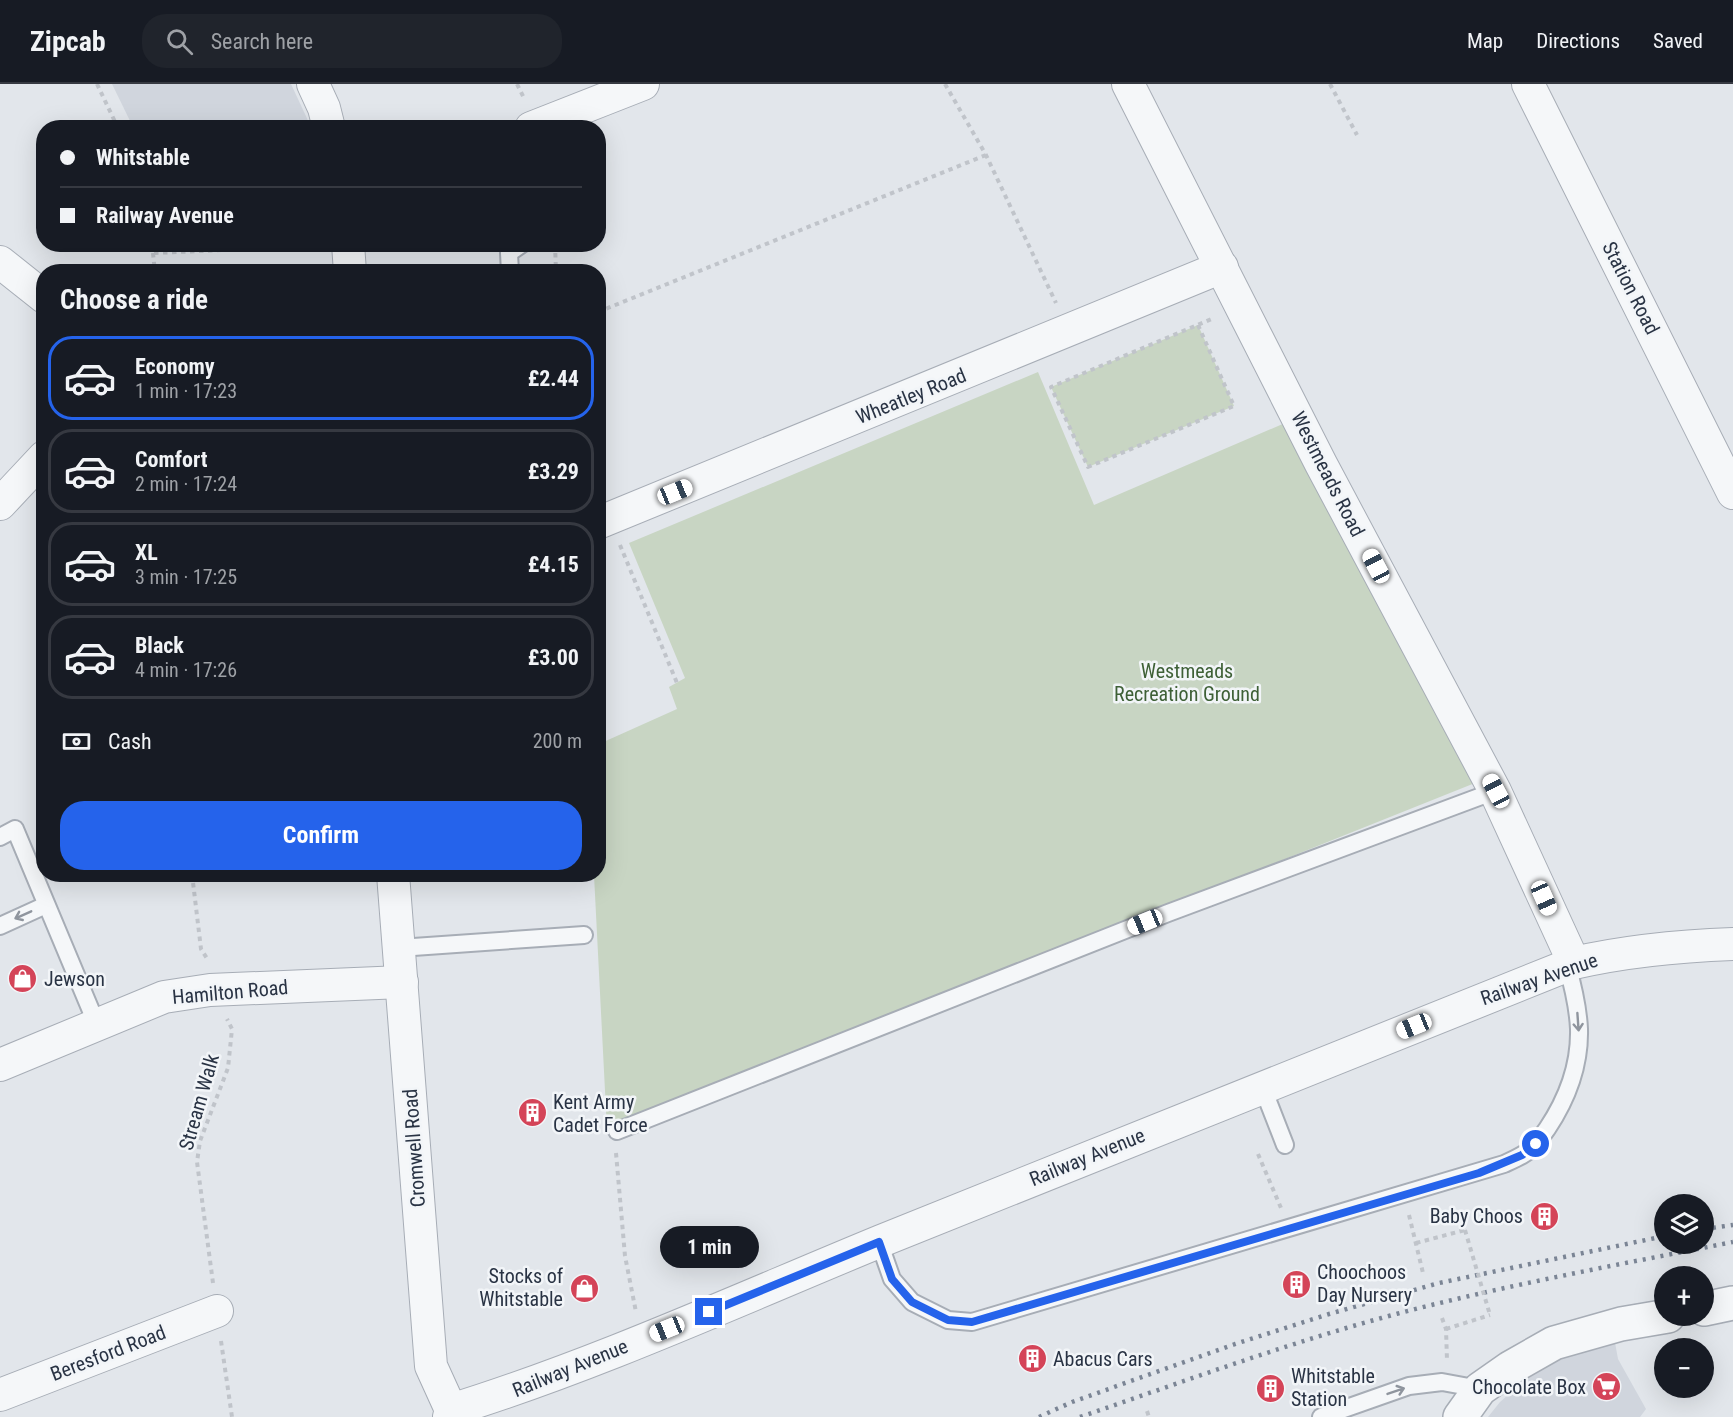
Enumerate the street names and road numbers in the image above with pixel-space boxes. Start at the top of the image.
street label: Station Road [1597,238,1665,338]
street label: Wheatley Road [852,363,970,429]
street label: Westmeads Road [1286,407,1370,541]
street label: Railway Avenue [1477,948,1601,1010]
street label: Hamilton Road [171,975,289,1009]
street label: Stream Walk [174,1051,224,1153]
street label: Cromwell Road [398,1088,430,1208]
street label: Railway Avenue [1026,1123,1148,1191]
street label: Beresford Road [47,1320,169,1386]
street label: Railway Avenue [509,1334,631,1402]

